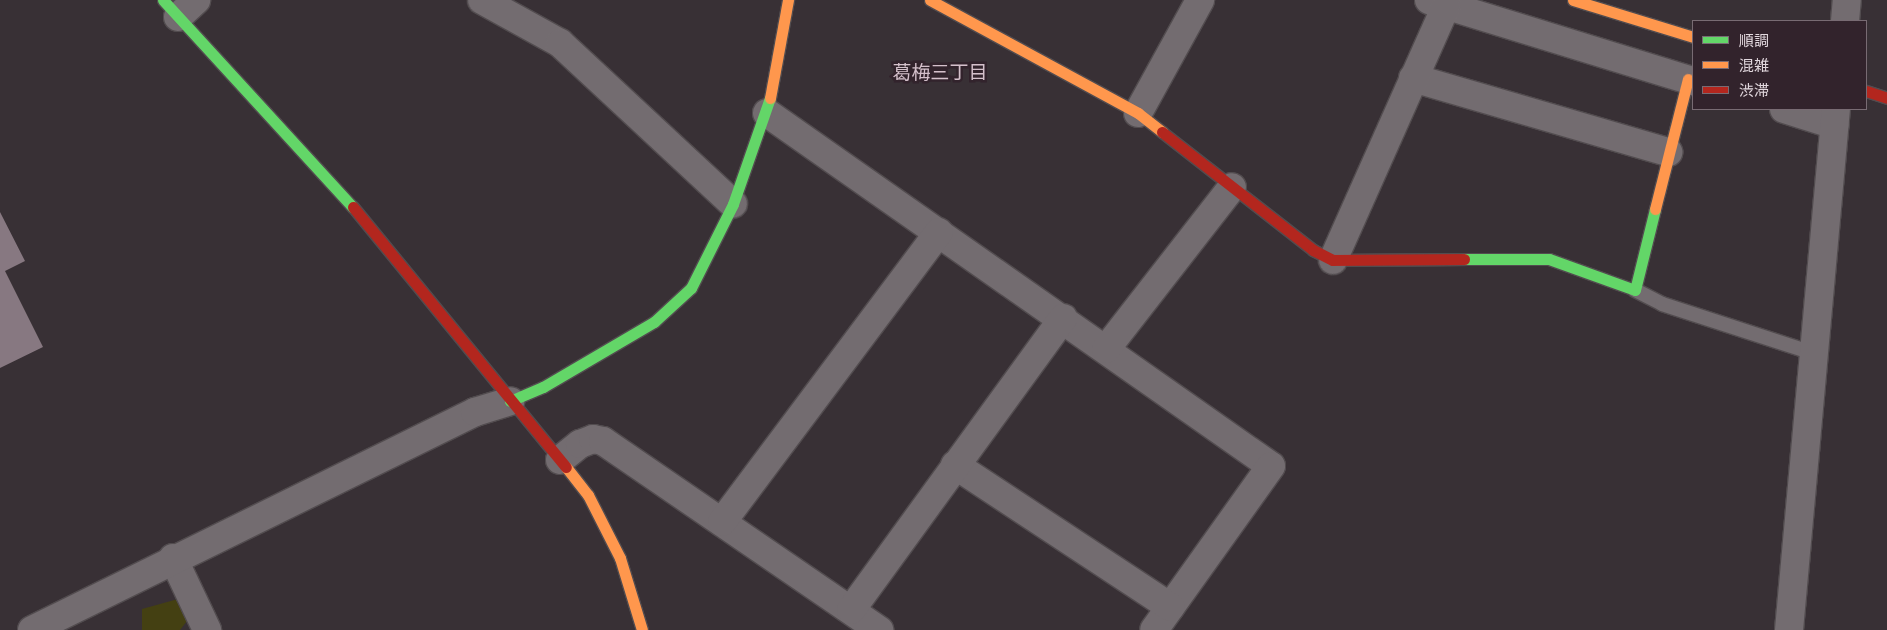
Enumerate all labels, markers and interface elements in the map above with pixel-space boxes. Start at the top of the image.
legend [1692,20,1867,110]
text: 順調 [1739,31,1769,50]
text: 混雑 [1739,56,1769,75]
district label: 葛梅三丁目 [893,62,987,84]
text: 渋滞 [1739,81,1769,100]

